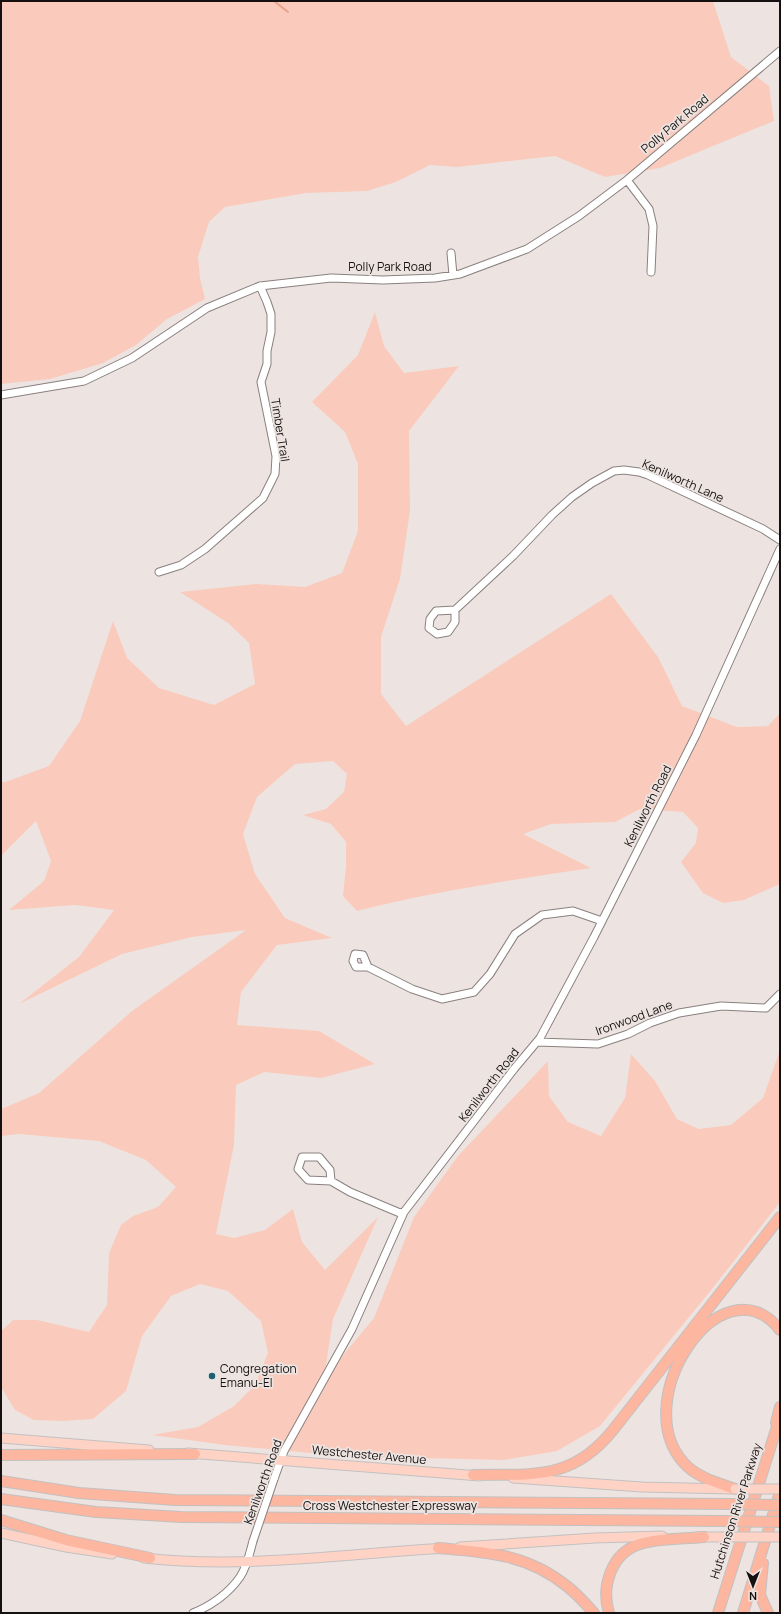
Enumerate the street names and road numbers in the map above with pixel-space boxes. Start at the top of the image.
street label: Polly Park Road [637,90,712,157]
street label: Polly Park Road [348,258,432,275]
street label: Timber Trail [267,397,294,463]
street label: Kenilworth Lane [640,455,727,506]
street label: Kenilworth Road [620,762,675,849]
street label: Ironwood Lane [593,996,675,1039]
street label: Kenilworth Road [454,1044,523,1125]
street label: Kenilworth Road [239,1437,286,1527]
street label: Hutchinson River Parkway [706,1440,766,1581]
street label: Westchester Avenue [311,1441,427,1468]
street label: Cross Westchester Expressway [303,1497,478,1514]

